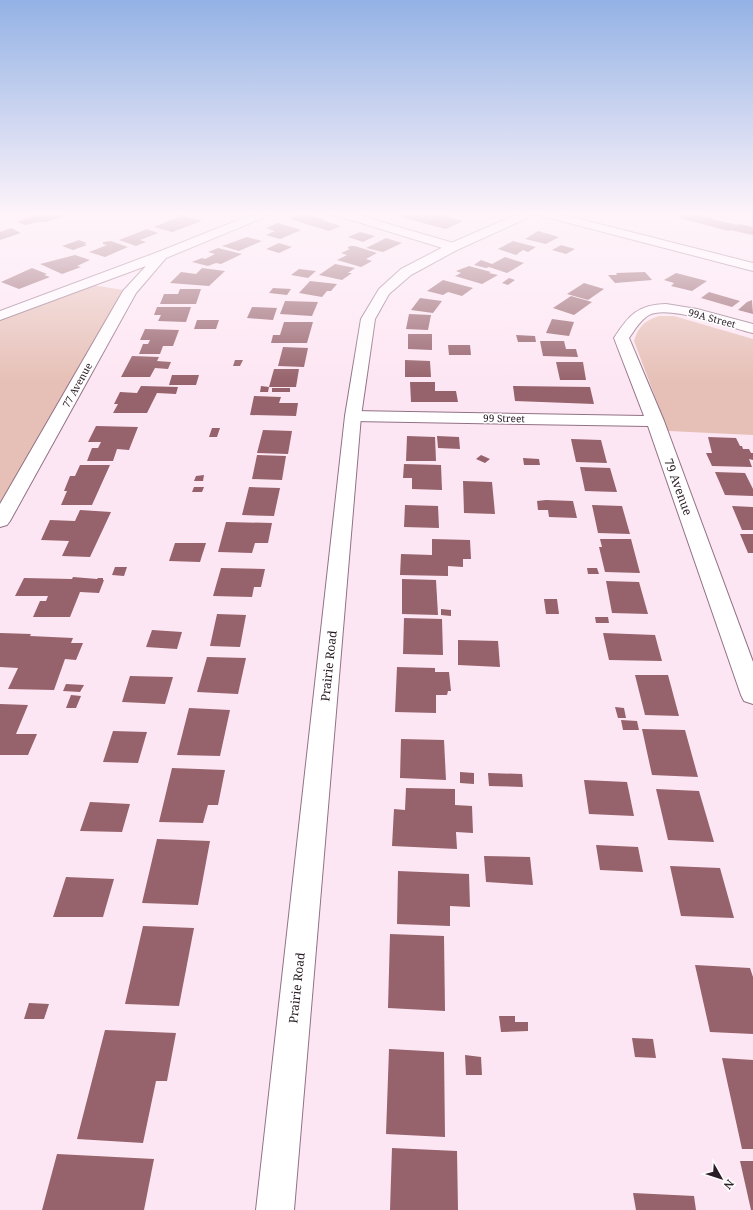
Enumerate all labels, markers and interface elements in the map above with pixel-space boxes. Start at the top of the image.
street label: 99A Street [687,305,738,331]
street label: 77 Avenue [59,360,95,410]
street label: 99 Street [483,411,525,425]
street label: 79 Avenue [660,456,697,518]
street label: Prairie Road [316,629,341,702]
street label: Prairie Road [284,951,309,1024]
north arrow [701,1158,741,1198]
text: N [720,1177,738,1193]

